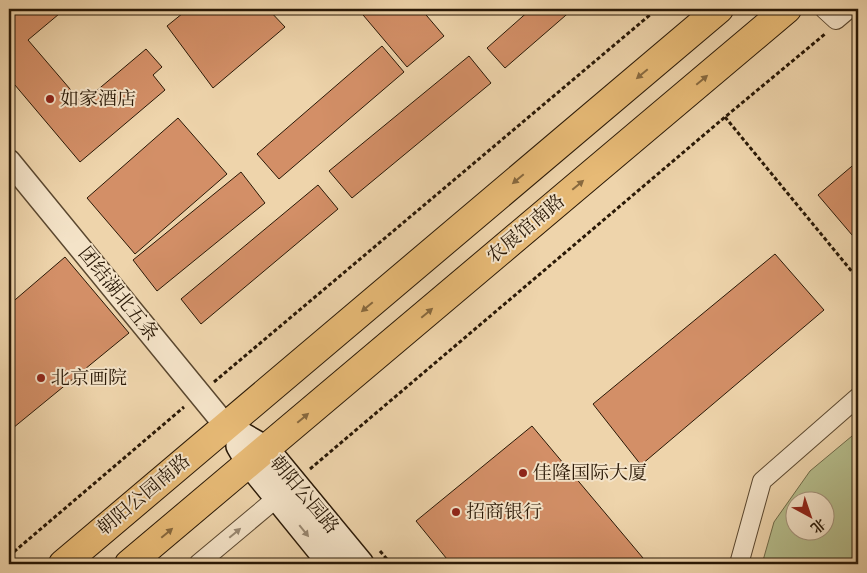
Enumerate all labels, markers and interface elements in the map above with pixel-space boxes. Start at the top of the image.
one-way arrow [636,69,649,80]
one-way arrow [695,75,708,86]
place label: 如家酒店 [60,88,136,111]
marker: 如家酒店 [44,93,56,105]
one-way arrow [512,173,524,184]
one-way arrow [571,180,584,191]
street label: 农展馆南路 [482,190,570,268]
street label: 团结湖北五条 [73,242,163,346]
one-way arrow [361,301,374,312]
one-way arrow [420,307,433,318]
place label: 北京画院 [51,367,127,390]
marker: 北京画院 [35,372,47,384]
one-way arrow [296,412,309,423]
street label: 朝阳公园南路 [93,450,195,540]
street label: 朝阳公园路 [265,451,343,539]
place label: 佳隆国际大厦 [533,462,647,485]
marker: 佳隆国际大厦 [517,467,529,479]
north arrow [784,490,834,540]
place label: 招商银行 [466,501,542,524]
marker: 招商银行 [450,506,462,518]
text: 北 [807,514,829,537]
one-way arrow [299,524,310,537]
one-way arrow [160,527,173,538]
one-way arrow [229,527,242,538]

